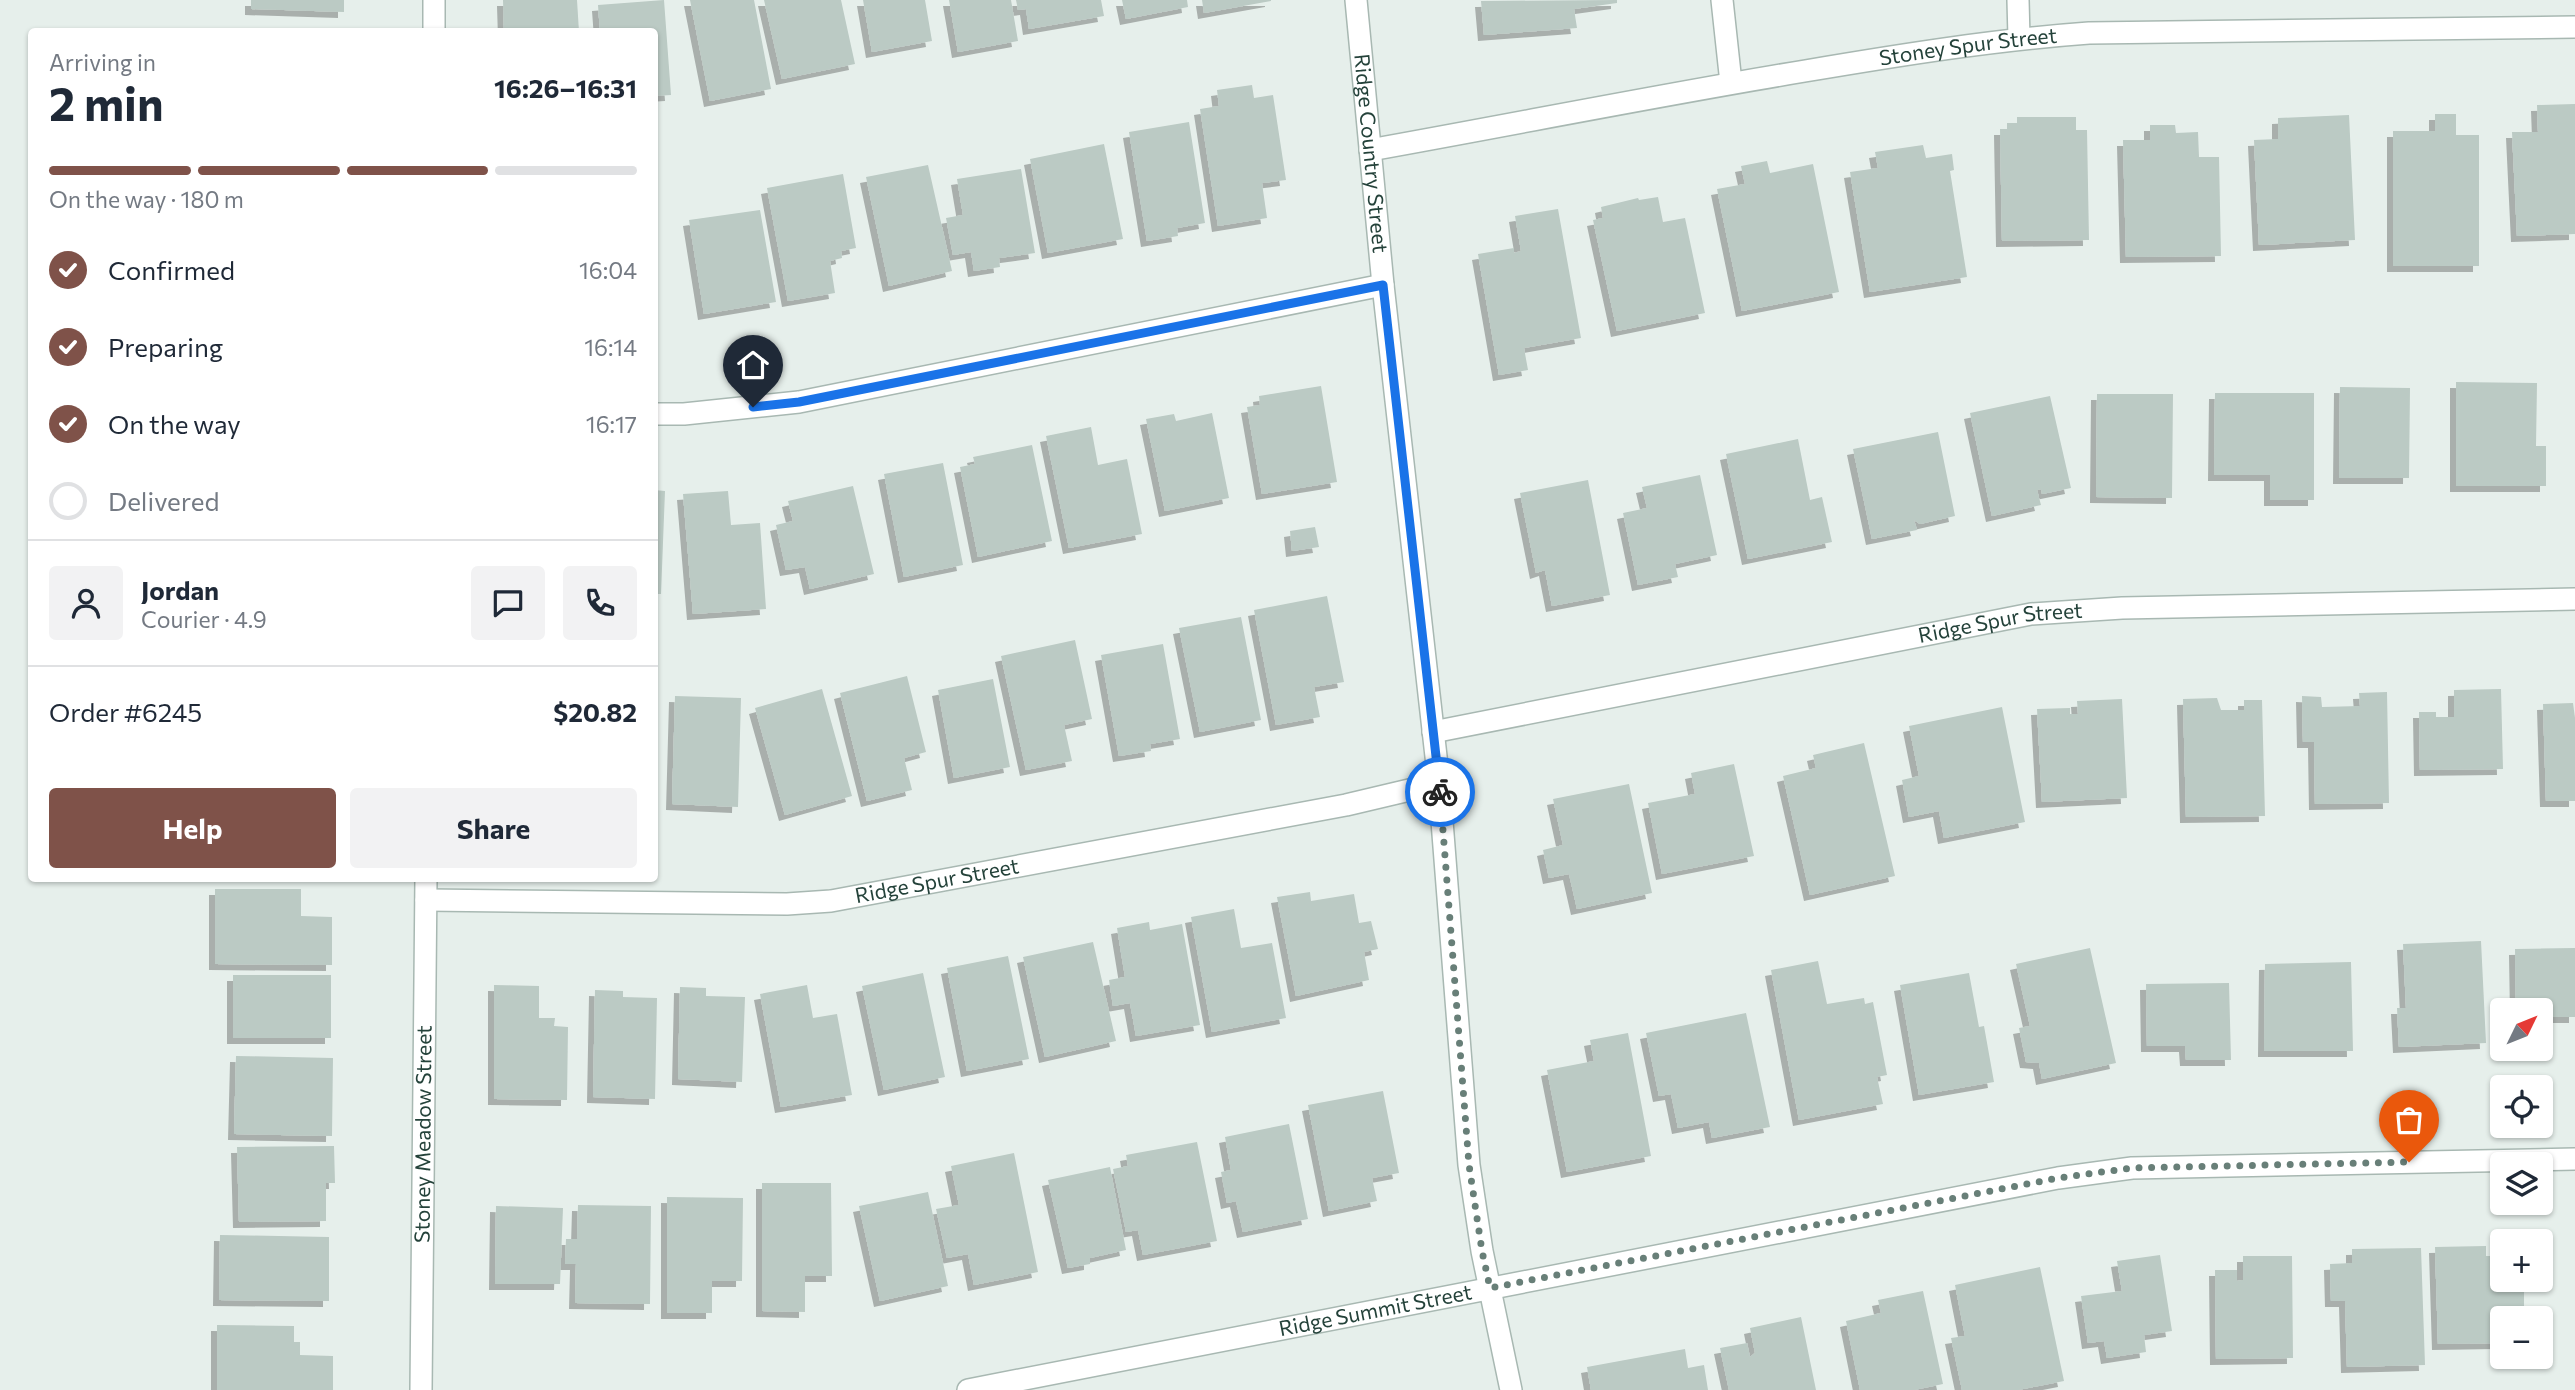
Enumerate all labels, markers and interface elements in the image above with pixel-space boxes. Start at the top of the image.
street label: Stoney Spur Street [1877,22,2058,70]
text: Arriving in [49,48,156,76]
street label: Ridge Country Street [1350,52,1394,254]
text: 16:26–16:31 [494,72,637,103]
text: 2 min [49,74,164,130]
text: On the way · 180 m [49,185,244,213]
icon: check [49,251,87,289]
text: Confirmed [108,254,235,285]
text: 16:04 [579,256,637,284]
icon: check [49,328,87,366]
text: Preparing [108,331,223,362]
text: 16:14 [584,333,637,361]
pin [723,335,783,407]
icon: home [734,346,772,384]
icon: check [49,405,87,443]
text: On the way [108,408,241,439]
text: 16:17 [586,410,637,438]
text: Delivered [108,485,219,516]
button: person [49,566,123,640]
button: chat [471,566,545,640]
button: phone [563,566,637,640]
text: Jordan [141,574,219,605]
street label: Ridge Spur Street [1916,597,2083,647]
text: Courier · 4.9 [141,605,267,633]
text: Order #6245 [49,696,202,727]
text: $20.82 [553,696,637,727]
courier [1405,757,1475,827]
icon: bike [1421,773,1459,811]
button: Help [49,788,336,868]
button: Share [350,788,637,868]
street label: Ridge Spur Street [853,852,1021,907]
north arrow [2490,998,2553,1060]
map controls [2490,998,2553,1369]
street label: Stoney Meadow Street [408,1025,436,1243]
button: locate [2490,1075,2553,1138]
pin [2379,1090,2439,1162]
icon: bag [2390,1101,2428,1139]
button: layers [2490,1152,2553,1215]
button: + [2490,1229,2553,1292]
street label: Ridge Summit Street [1276,1278,1474,1340]
button: − [2490,1306,2553,1369]

